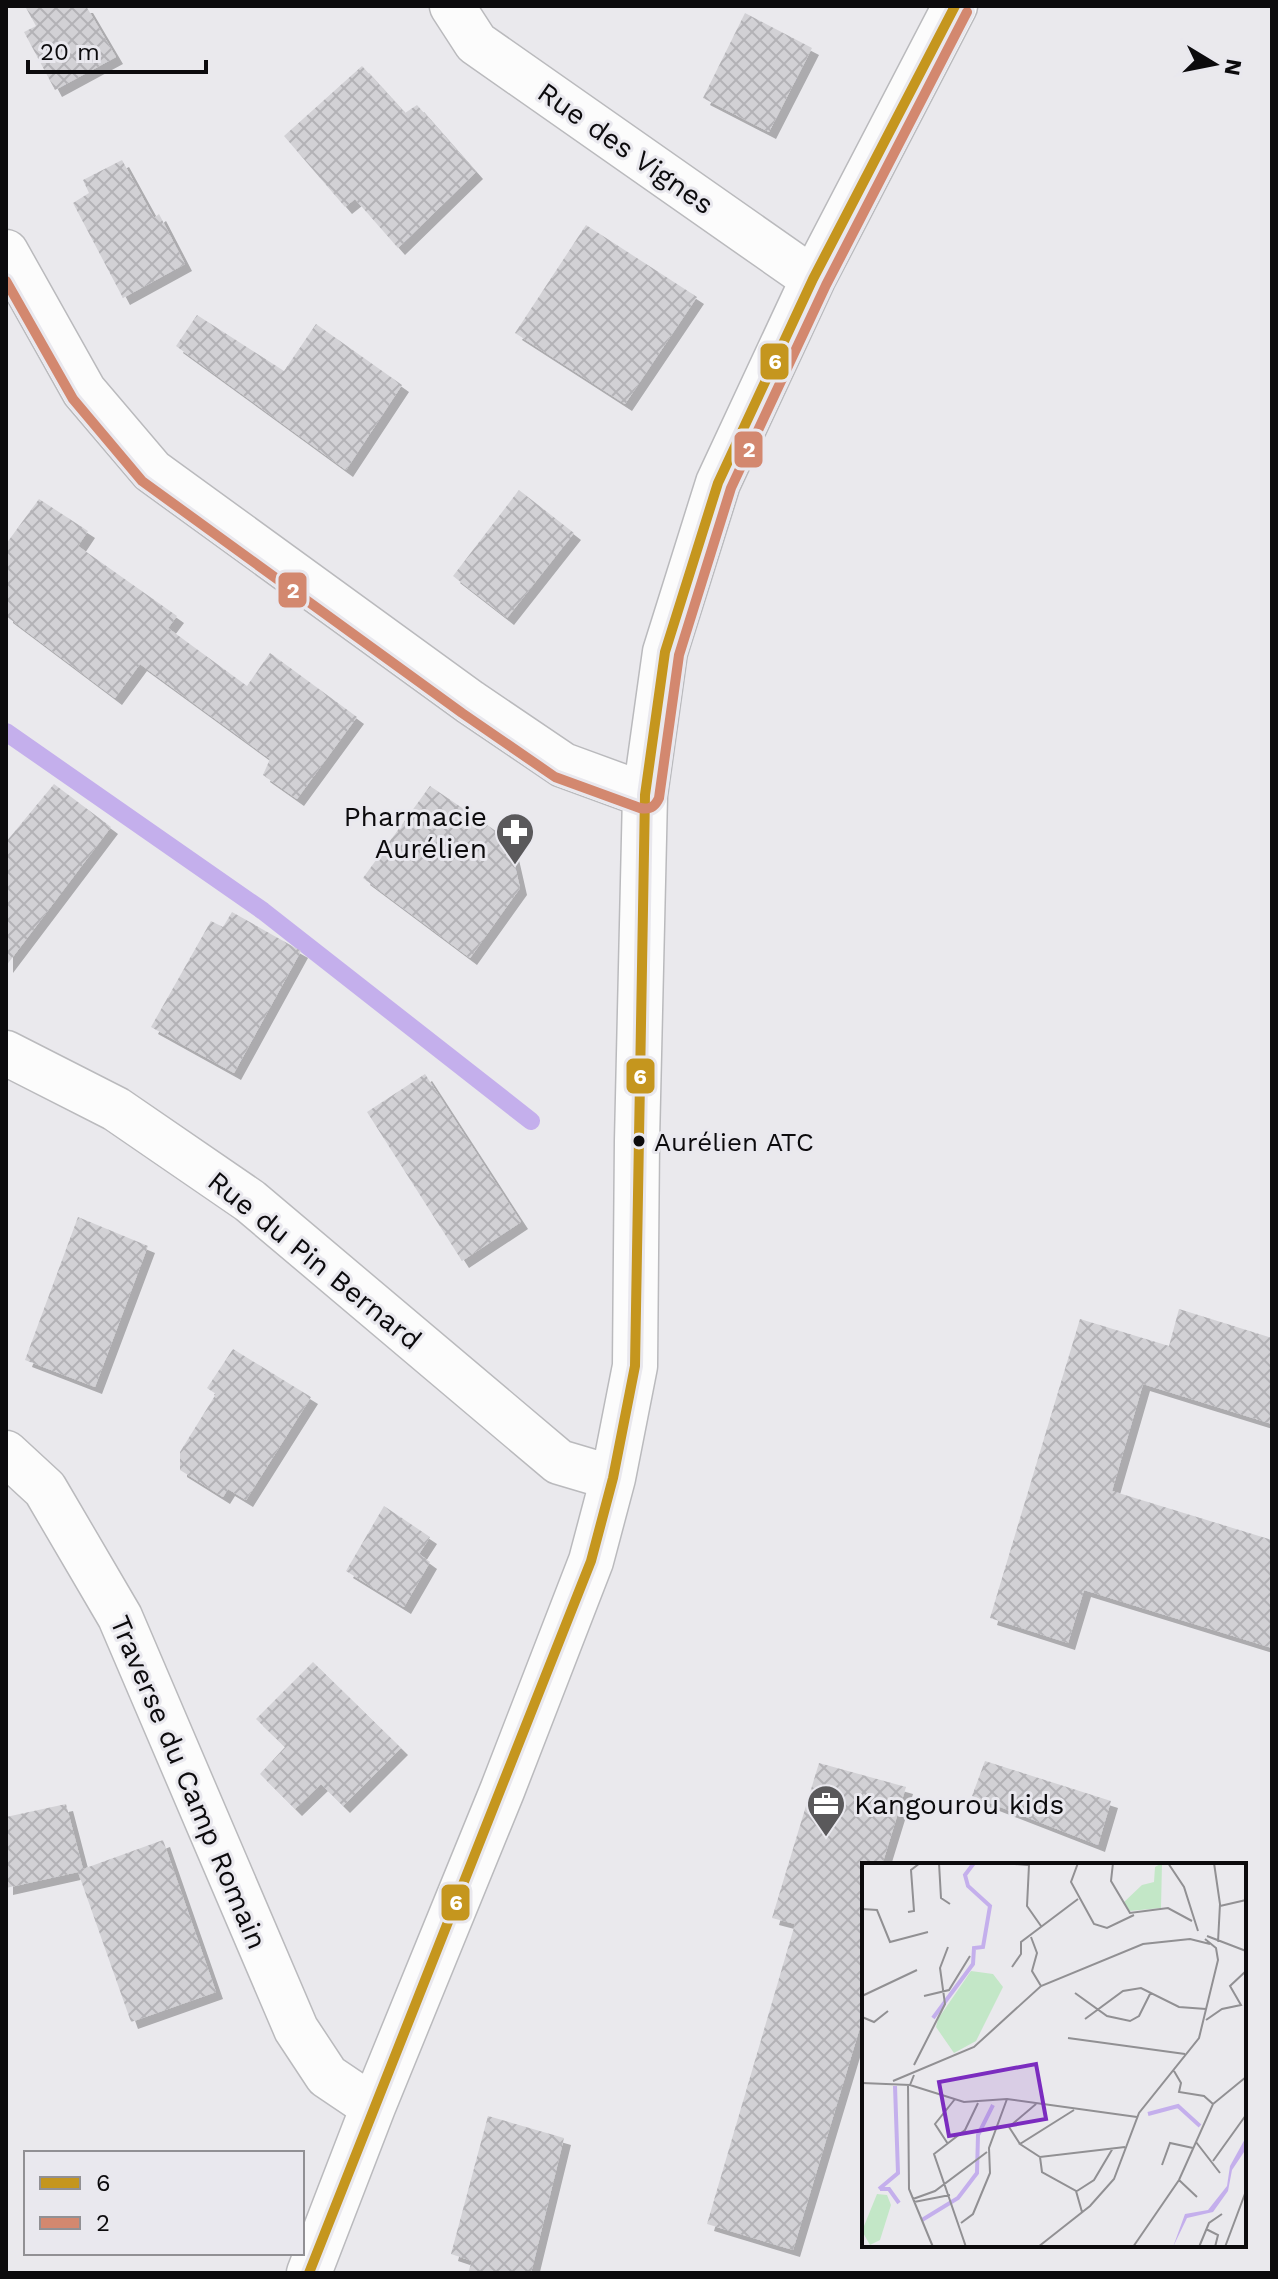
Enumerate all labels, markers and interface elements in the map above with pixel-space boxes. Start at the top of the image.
scale bar [28,24,206,74]
north arrow [1174,24,1254,104]
text: 20 m [40,38,100,66]
text: N [1219,57,1247,78]
street label: Rue des Vignes [531,76,720,221]
line badge: 6 [759,342,790,381]
text: 6 [768,349,782,374]
line badge: 2 [733,430,764,469]
text: 2 [742,437,756,462]
line badge: 2 [277,571,308,609]
text: 2 [286,578,300,603]
place label: Pharmacie Aurélien [343,800,487,865]
pharmacy icon: Pharmacie Aurélien [494,811,536,866]
line badge: 6 [625,1057,656,1095]
text: 6 [633,1064,647,1089]
place label: Aurélien ATC [654,1127,814,1157]
marker: Aurélien ATC [631,1133,647,1149]
street label: Rue du Pin Bernard [201,1164,428,1356]
street label: Traverse du Camp Romain [103,1611,274,1954]
office icon: Kangourou kids [805,1783,847,1838]
place label: Kangourou kids [854,1788,1064,1821]
inset map [862,1863,1246,2247]
line badge: 6 [440,1883,471,1922]
text: 6 [449,1890,463,1915]
legend [24,2151,304,2255]
text: 6 [96,2169,111,2197]
text: 2 [96,2209,110,2237]

